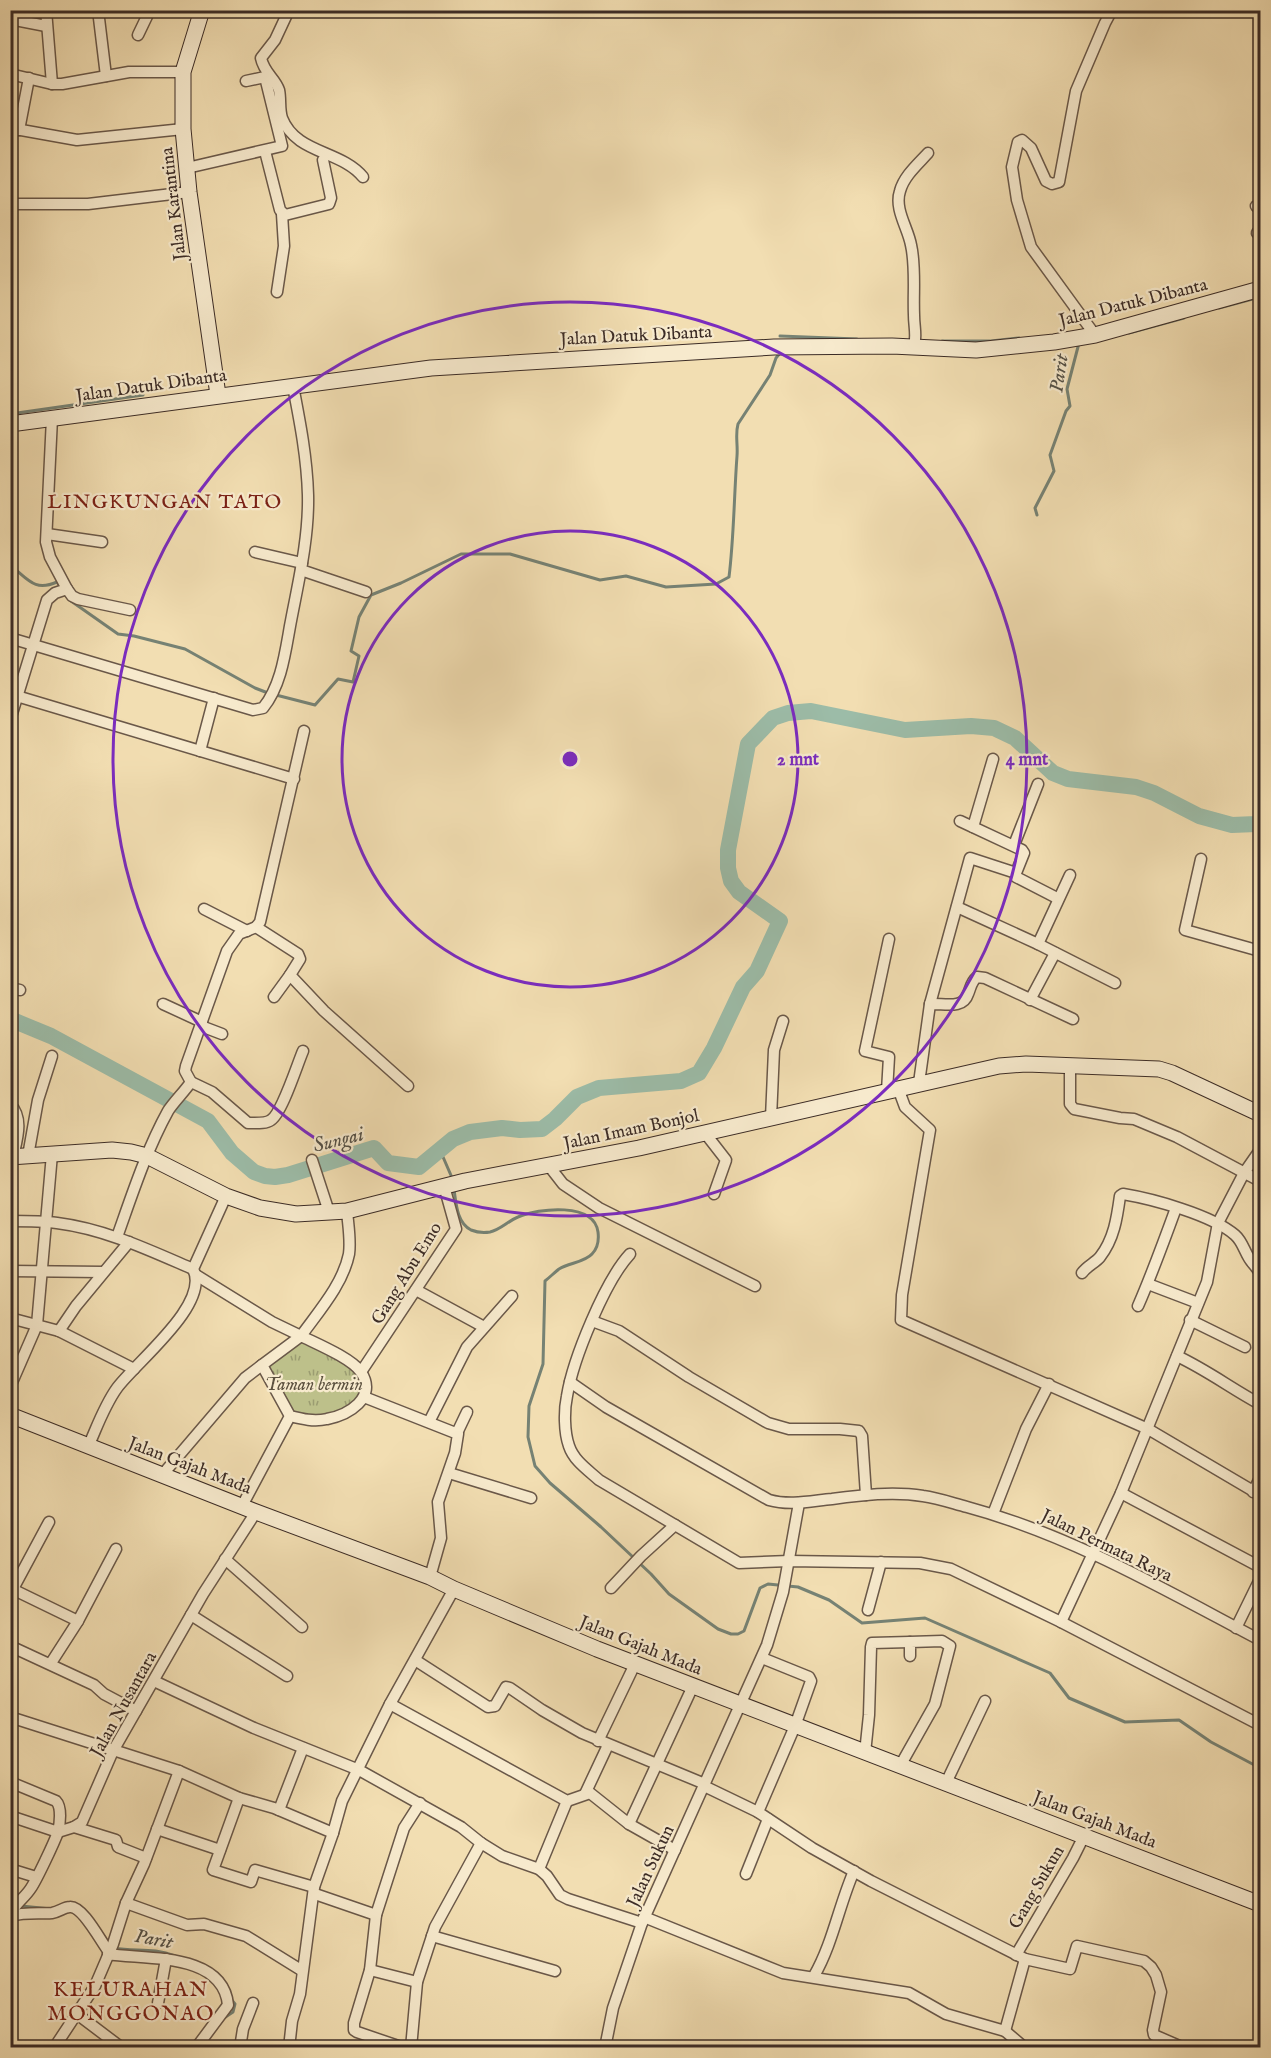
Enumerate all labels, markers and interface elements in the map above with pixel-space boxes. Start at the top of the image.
street label: Jalan Karantina [156,146,193,264]
street label: Jalan Datuk Dibanta [1055,274,1210,334]
street label: Jalan Datuk Dibanta [557,321,713,352]
water label: Parit [1044,351,1075,394]
street label: Jalan Datuk Dibanta [72,364,228,409]
district label: LINGKUNGAN TATO [47,490,283,515]
centre of rings [560,749,580,769]
text: 2 mnt [777,749,820,772]
text: 4 mnt [1006,749,1049,772]
street label: Jalan Imam Bonjol [559,1105,701,1156]
water label: Sungai [311,1122,368,1160]
street label: Gang Abu Emo [367,1218,448,1329]
park label: Taman bermin [265,1374,363,1397]
street label: Jalan Gajah Mada [123,1432,255,1501]
street label: Jalan Permata Raya [1035,1504,1176,1588]
street label: Jalan Gajah Mada [574,1611,705,1682]
street label: Jalan Nusantara [85,1648,163,1763]
street label: Jalan Gajah Mada [1028,1786,1160,1855]
street label: Jalan Sukun [621,1822,681,1913]
street label: Gang Sukun [1004,1842,1071,1934]
water label: Parit [133,1924,176,1955]
district label: KELURAHAN MONGGONAO [47,1977,215,2028]

